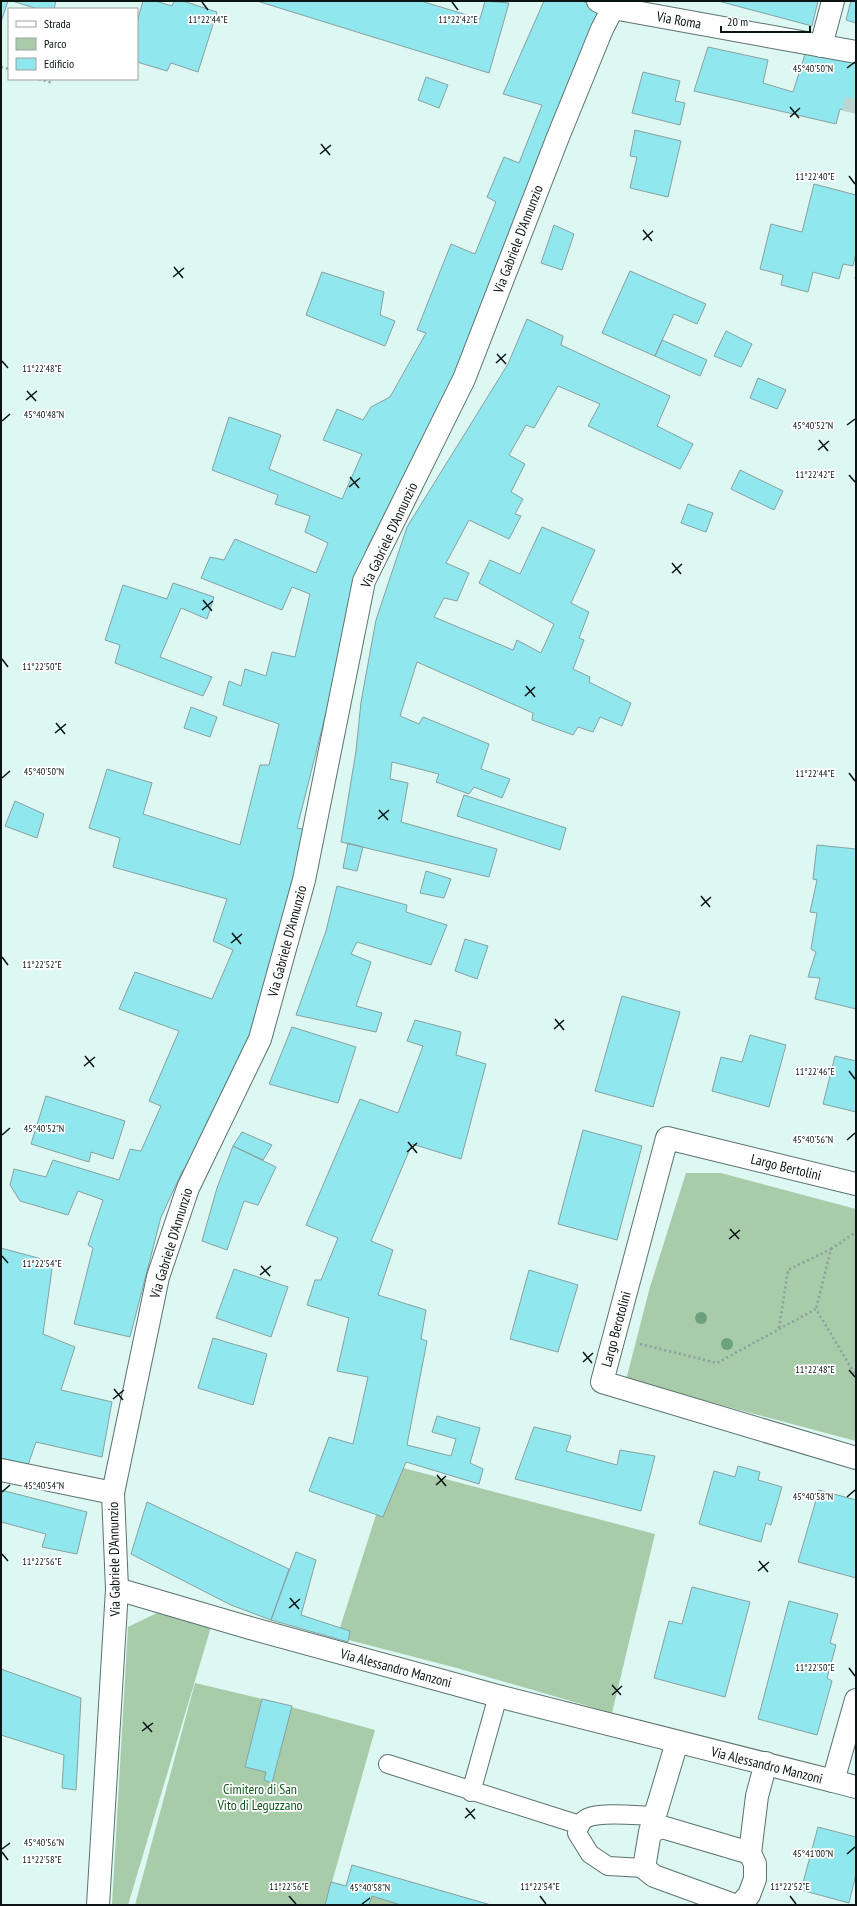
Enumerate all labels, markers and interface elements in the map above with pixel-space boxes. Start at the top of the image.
street label: Via Roma [654,7,703,33]
legend [8,8,138,80]
scale bar [721,8,810,34]
text: 11°22'44"E [188,13,228,26]
text: 11°22'42"E [438,13,478,26]
text: 20 m [727,14,748,29]
text: Strada [44,16,71,31]
text: Parco [44,36,66,51]
text: Edificio [44,56,74,71]
text: 45°40'50"N [793,62,833,75]
text: 11°22'40"E [795,170,835,183]
street label: Via Gabriele D'Annunzio [489,182,547,297]
text: 11°22'48"E [22,362,62,375]
text: 45°40'48"N [24,408,64,421]
text: 45°40'52"N [793,419,833,432]
text: 11°22'42"E [795,468,835,481]
street label: Via Gabriele D'Annunzio [356,479,421,592]
text: 11°22'50"E [22,660,62,673]
text: 45°40'50"N [24,765,64,778]
text: 11°22'44"E [795,767,835,780]
street label: Via Gabriele D'Annunzio [263,883,311,1000]
text: 11°22'52"E [22,958,62,971]
text: 11°22'46"E [795,1065,835,1078]
text: 45°40'52"N [24,1122,64,1135]
text: 45°40'56"N [793,1133,833,1146]
street label: Largo Bertolini [749,1150,823,1184]
street label: Via Gabriele D'Annunzio [145,1186,196,1301]
text: 11°22'54"E [22,1257,62,1270]
street label: Largo Berotolini [597,1289,635,1369]
text: 11°22'48"E [795,1363,835,1376]
text: 45°40'54"N [24,1479,64,1492]
text: 45°40'58"N [793,1490,833,1503]
street label: Via Gabriele D'Annunzio [104,1502,124,1617]
text: 11°22'56"E [22,1555,62,1568]
street label: Via Alessandro Manzoni [338,1644,454,1691]
text: 11°22'50"E [795,1661,835,1674]
street label: Via Alessandro Manzoni [708,1742,825,1788]
park label: Cimitero di San Vito di Leguzzano [216,1780,303,1814]
text: 45°40'56"N [24,1836,64,1849]
text: 45°41'00"N [793,1847,833,1860]
text: 11°22'58"E [22,1853,62,1866]
text: 11°22'56"E [269,1880,309,1893]
text: 11°22'54"E [520,1880,560,1893]
text: 11°22'52"E [770,1880,810,1893]
text: 45°40'58"N [350,1881,390,1894]

